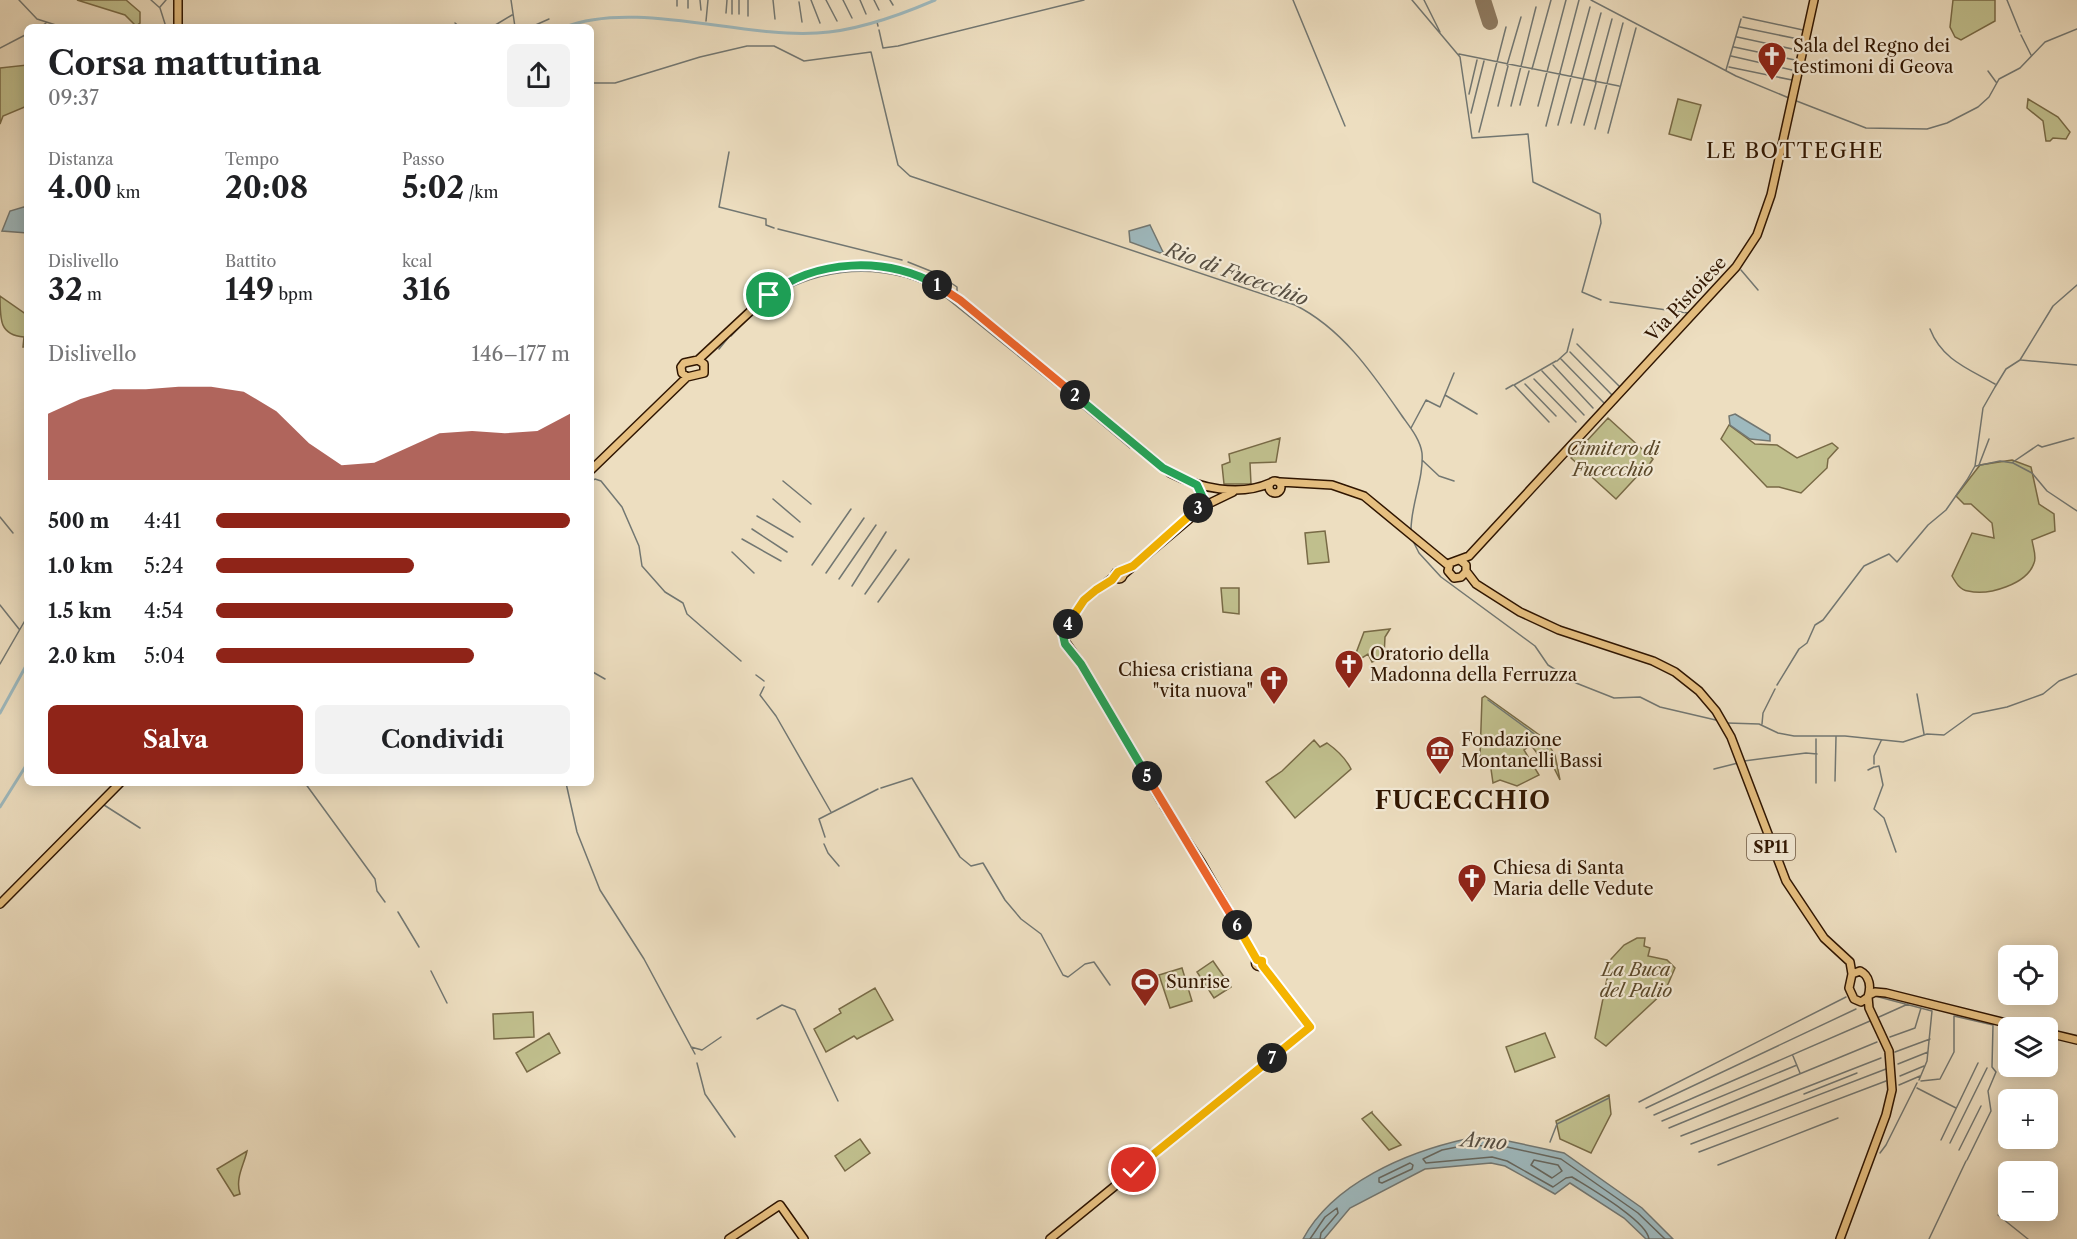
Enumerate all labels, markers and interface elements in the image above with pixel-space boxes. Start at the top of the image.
place label: Sala del Regno dei testimoni di Geova [1793,35,1954,78]
church icon: Sala del Regno dei testimoni di Geova [1756,40,1788,82]
text: Corsa mattutina [48,43,321,84]
button: share [507,44,570,107]
text: 09:37 [48,86,99,110]
district label: LE BOTTEGHE [1706,138,1884,163]
text: Distanza [48,149,114,169]
text: Tempo [225,149,279,169]
text: Passo [402,149,445,169]
text: 4.00 [48,169,112,206]
text: 20:08 [225,169,308,206]
text: 5:02 [402,169,464,206]
text: km [112,182,140,202]
text: /km [464,182,498,202]
water label: Rio di Fucecchio [1161,236,1312,311]
text: Dislivello [48,251,119,271]
text: Battito [225,251,276,271]
text: kcal [402,251,432,271]
street label: Via Pistoiese [1640,252,1731,347]
pin [743,269,794,320]
pin: 1 [922,270,952,300]
text: 32 [48,271,83,308]
text: 149 [225,271,274,308]
text: 316 [402,271,450,308]
text: 1 [933,275,941,295]
icon: arrive [752,278,785,311]
text: m [83,284,102,304]
text: bpm [274,284,313,304]
text: Dislivello [48,342,136,366]
text: 146–177 m [472,342,570,366]
pin: 2 [1060,380,1090,410]
text: 2 [1070,385,1080,405]
park label: Cimitero di Fucecchio [1566,438,1661,481]
pin: 3 [1183,493,1213,523]
text: 3 [1193,498,1203,518]
text: 500 m [48,509,109,533]
text: 4:41 [144,509,181,533]
text: 1.0 km [48,554,113,578]
text: 5:24 [144,554,184,578]
text: 1.5 km [48,599,112,623]
text: 4:54 [144,599,184,623]
pin: 4 [1053,609,1083,639]
text: 4 [1063,614,1073,634]
place label: Oratorio della Madonna della Ferruzza [1370,643,1578,686]
text: 2.0 km [48,644,116,668]
text: 5:04 [144,644,185,668]
church icon: Oratorio della Madonna della Ferruzza [1333,648,1365,690]
place label: Chiesa cristiana "vita nuova" [1118,659,1254,702]
church icon: Chiesa cristiana "vita nuova" [1258,664,1290,706]
button: Salva [48,705,303,774]
button: Condividi [315,705,570,774]
place label: Fondazione Montanelli Bassi [1461,729,1603,772]
museum icon: Fondazione Montanelli Bassi [1424,734,1456,776]
pin: 5 [1132,761,1162,791]
text: 5 [1143,766,1151,786]
district label: FUCECCHIO [1375,786,1551,815]
road number: SP11 [1747,834,1795,860]
place label: Chiesa di Santa Maria delle Vedute [1493,857,1654,900]
church icon: Chiesa di Santa Maria delle Vedute [1456,862,1488,904]
pin: 6 [1222,910,1252,940]
text: 6 [1232,915,1242,935]
map controls [1998,945,2058,1221]
button: locate [1998,945,2058,1005]
park label: La Buca del Palio [1599,959,1672,1002]
sports icon: Sunrise [1129,966,1161,1008]
place label: Sunrise [1166,971,1230,993]
button: layers [1998,1017,2058,1077]
pin: 7 [1257,1043,1287,1073]
text: 7 [1268,1048,1276,1068]
button: + [1998,1089,2058,1149]
water label: Arno [1457,1127,1508,1155]
pin [1108,1144,1159,1195]
icon: check [1117,1153,1150,1186]
button: − [1998,1161,2058,1221]

